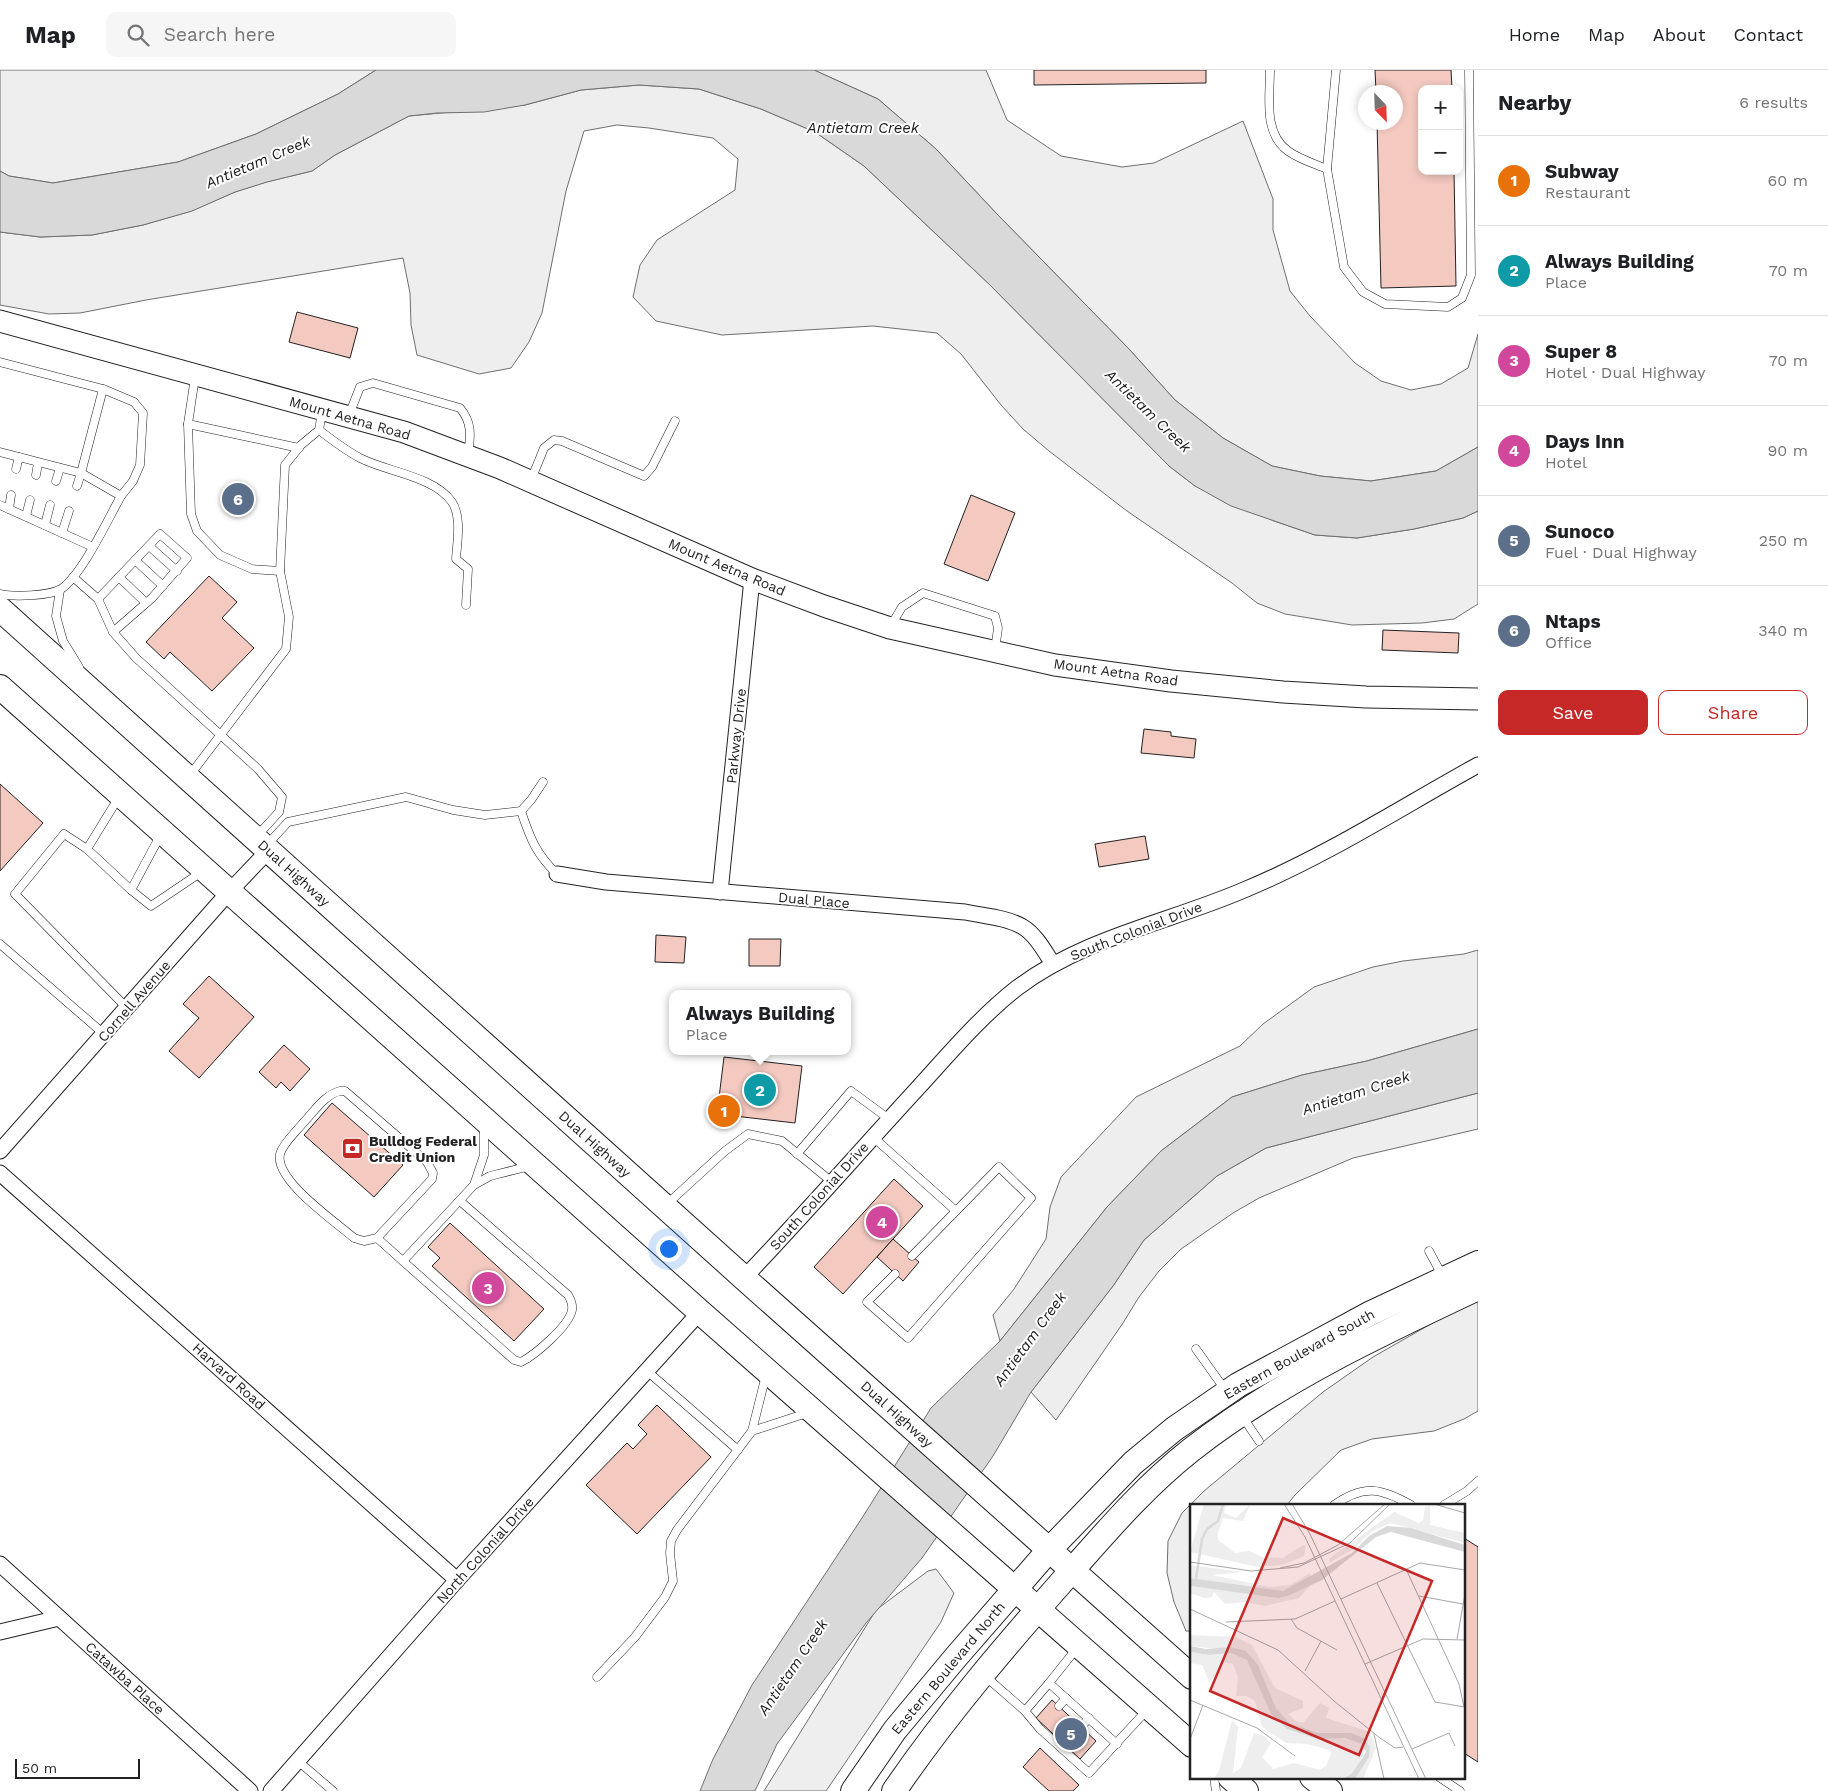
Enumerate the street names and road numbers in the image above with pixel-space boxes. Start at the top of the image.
street label: Mount Aetna Road [287,393,413,443]
street label: Mount Aetna Road [666,535,788,599]
street label: Mount Aetna Road [1053,655,1179,689]
street label: Parkway Drive [723,688,749,784]
street label: Dual Highway [255,836,334,910]
street label: Dual Place [777,889,851,911]
street label: South Colonial Drive [1068,898,1204,964]
street label: Cornell Avenue [94,957,174,1045]
street label: Dual Highway [556,1107,635,1181]
street label: South Colonial Drive [766,1139,872,1253]
street label: Eastern Boulevard South [1221,1306,1377,1402]
street label: Harvard Road [189,1339,269,1413]
street label: Dual Highway [858,1377,937,1451]
street label: North Colonial Drive [433,1494,537,1606]
street label: Eastern Boulevard North [888,1598,1008,1738]
street label: Catawba Place [82,1638,168,1718]

